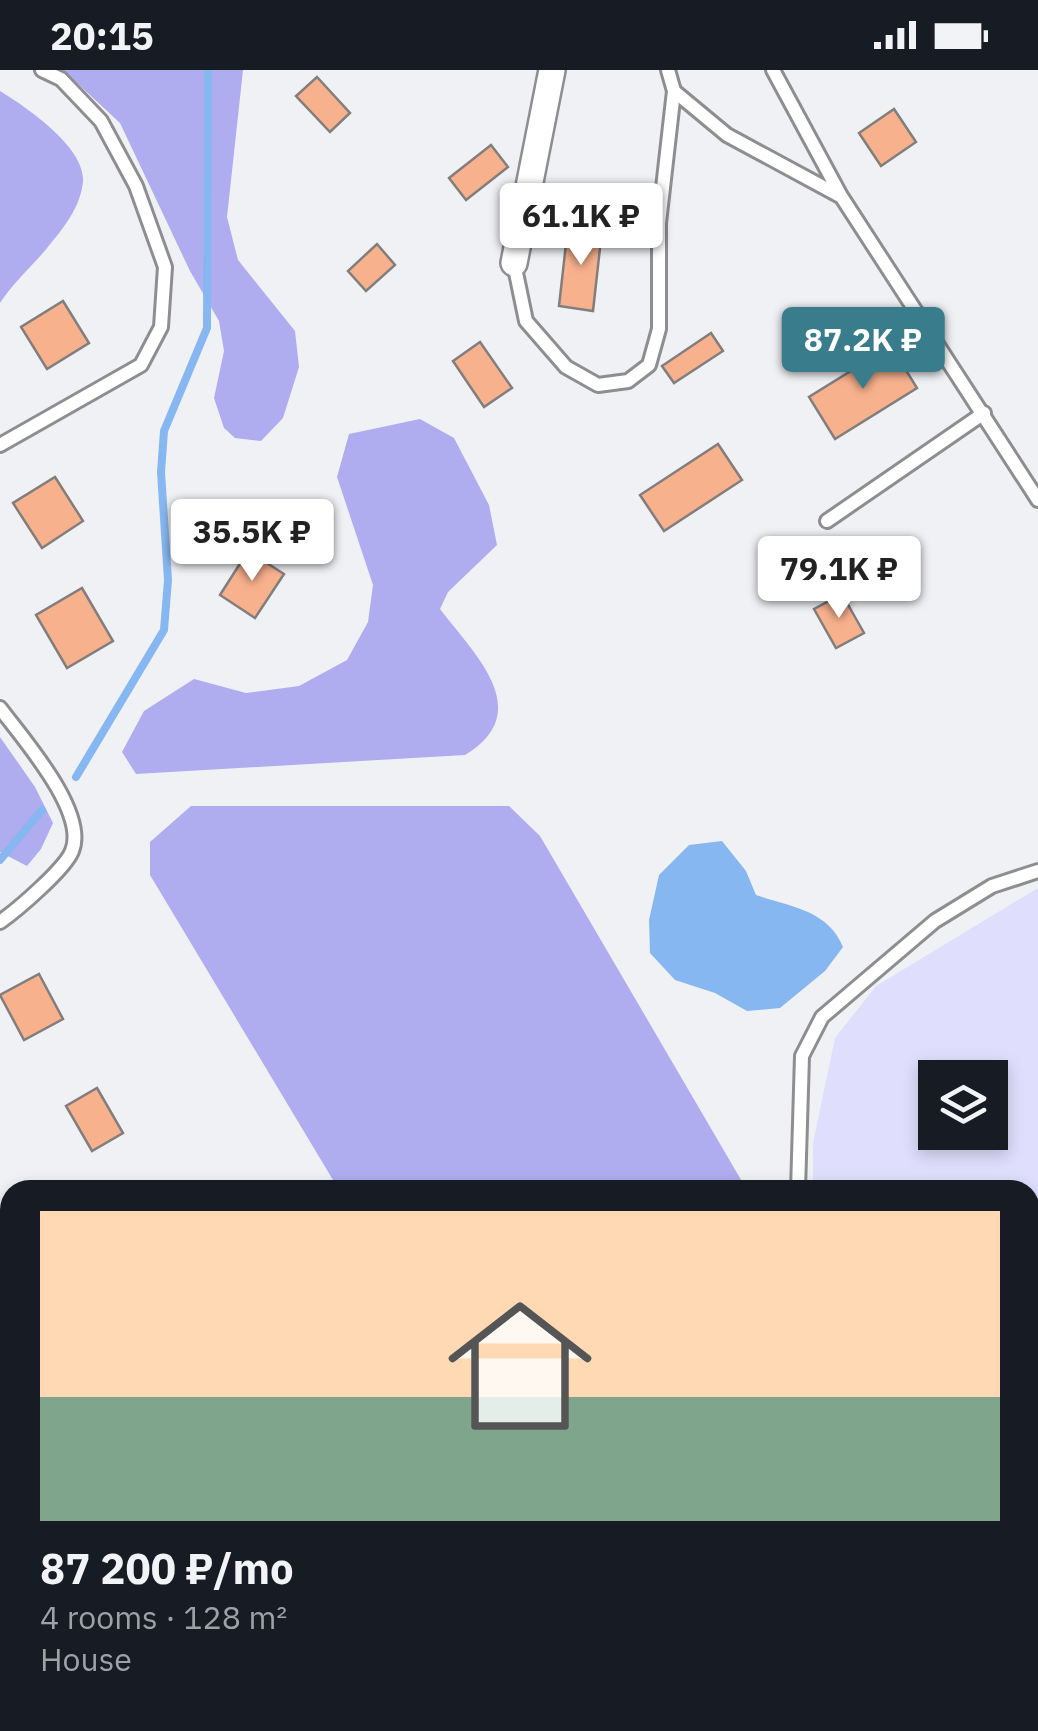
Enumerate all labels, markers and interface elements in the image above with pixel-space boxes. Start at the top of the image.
text: 20:15 [50,11,154,60]
pin: 61.1K ₽ [489,183,673,268]
text: 61.1K ₽ [522,194,640,236]
pin: 87.2K ₽ [771,307,955,392]
text: 87.2K ₽ [804,318,922,360]
pin: 35.5K ₽ [160,499,344,584]
text: 35.5K ₽ [193,510,311,552]
pin: 79.1K ₽ [747,536,931,621]
text: 79.1K ₽ [780,547,898,589]
map controls [918,1060,1008,1150]
button: layers [918,1060,1008,1150]
icon: home [430,1276,610,1456]
text: 87 200 ₽/mo [40,1541,294,1596]
text: 4 rooms · 128 m² [40,1596,287,1638]
text: House [40,1638,132,1680]

